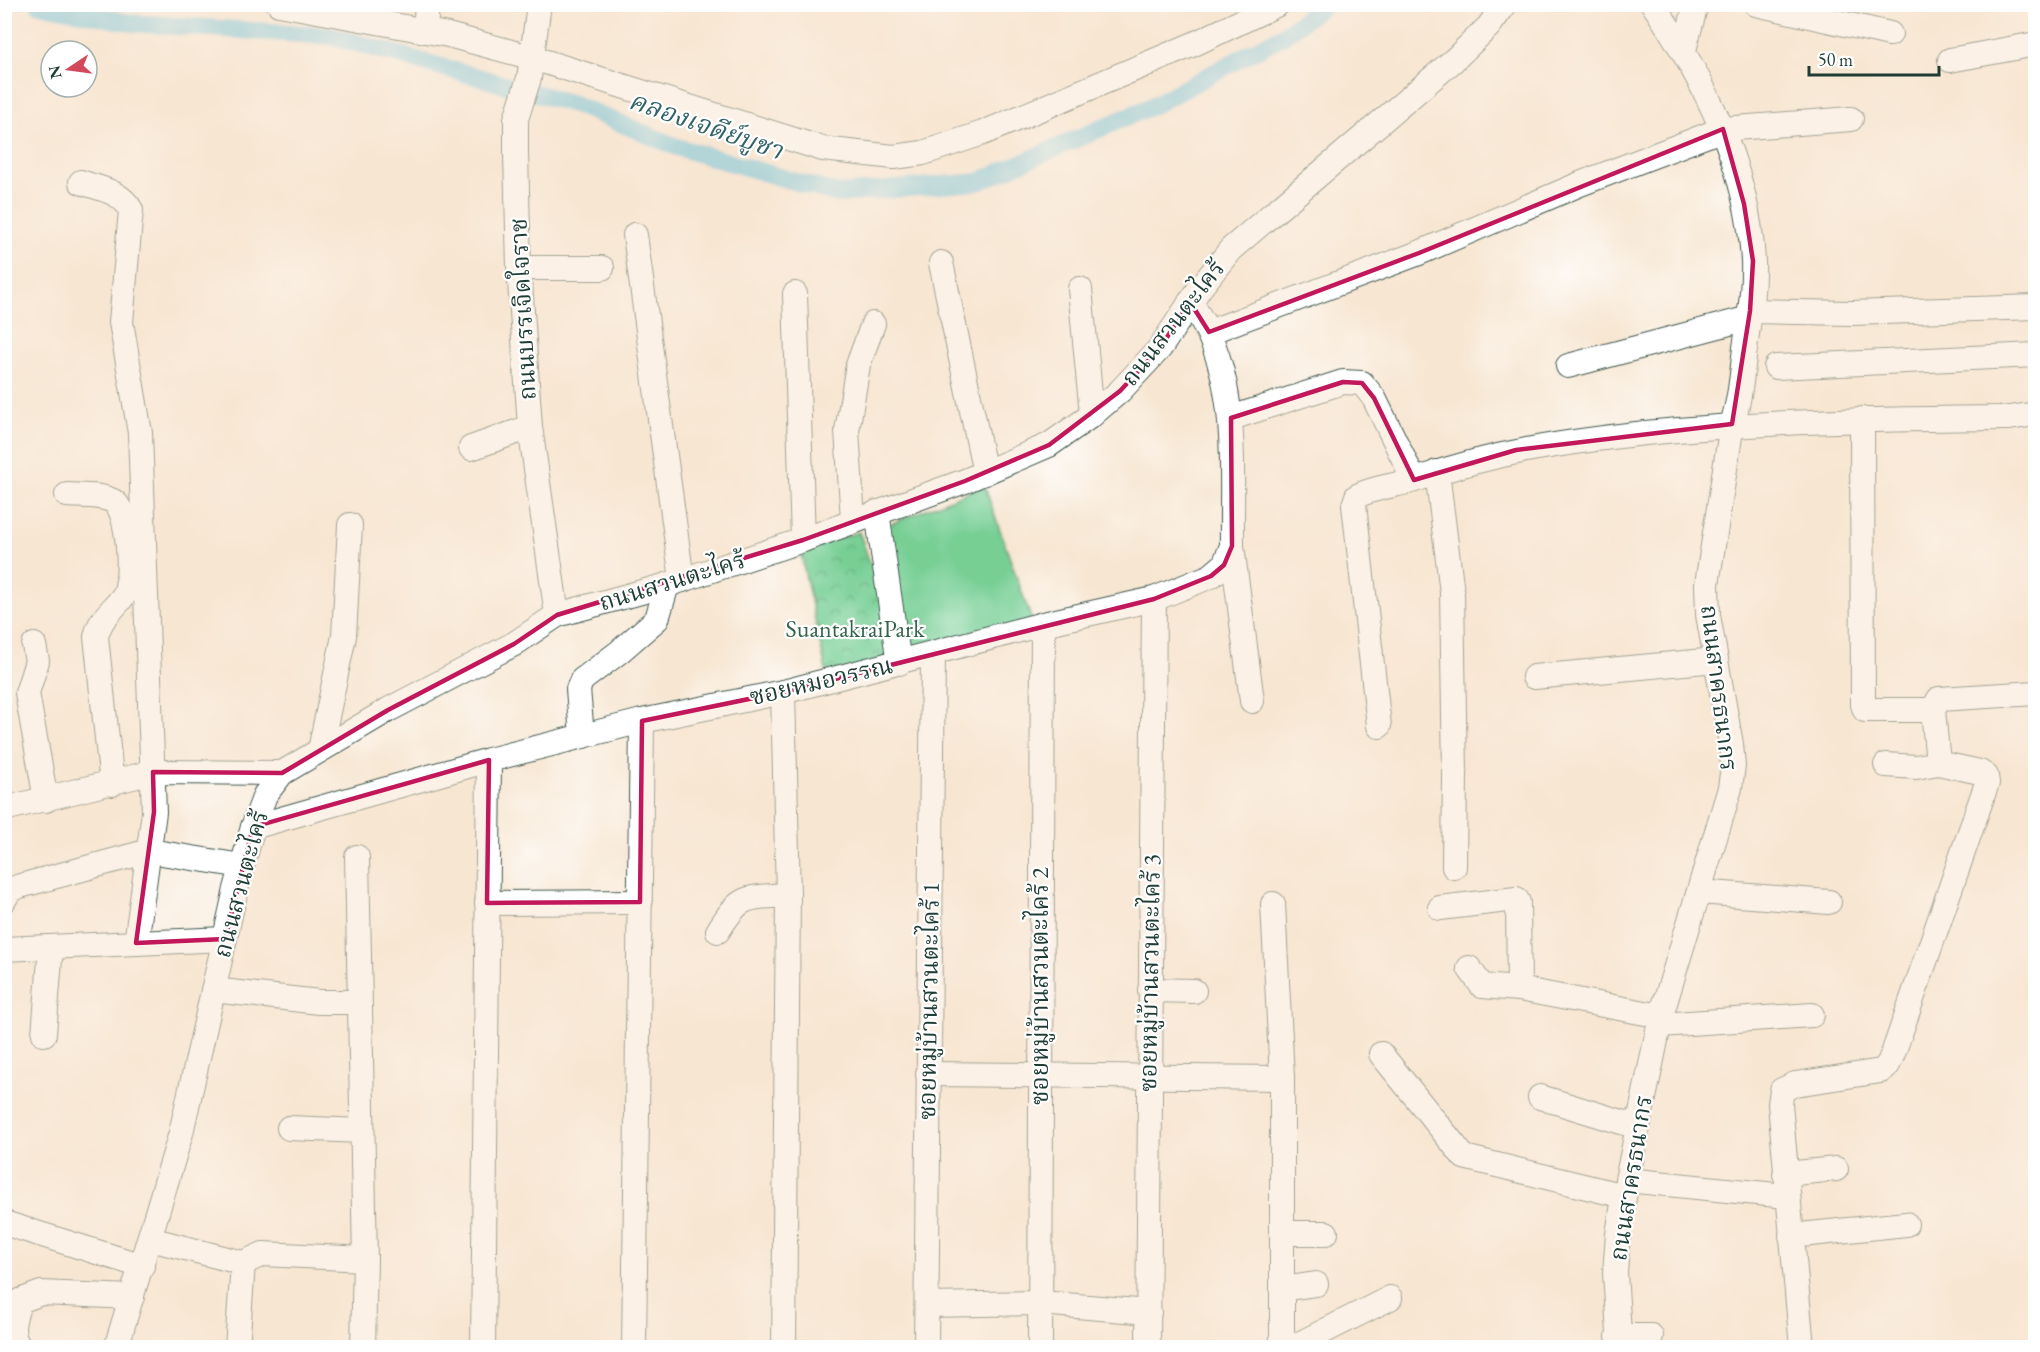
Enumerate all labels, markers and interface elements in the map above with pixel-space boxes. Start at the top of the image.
north arrow [39,39,99,99]
scale bar [1809,39,1940,77]
text: 50 m [1818,48,1853,71]
text: N [43,64,67,81]
water label: คลองเจดีย์บูชา [625,83,788,168]
street label: ถนนบรรเจิดใจราช [500,217,543,401]
street label: ถนนสวนตะไคร้ [1112,252,1232,392]
street label: ถนนสวนตะไคร้ [594,542,749,617]
street label: ถนนสาครธนากร [1694,603,1745,773]
park label: SuantakraiPark [786,613,925,644]
street label: ซอยหมอวรรณ [746,649,895,712]
street label: ถนนสวนตะไคร้ [204,806,275,961]
street label: ซอยหมู่บ้านสวนตะไคร้ 3 [1130,854,1167,1092]
street label: ซอยหมู่บ้านสวนตะไคร้ 2 [1022,867,1055,1105]
street label: ซอยหมู่บ้านสวนตะไคร้ 1 [909,882,946,1120]
street label: ถนนสาครธนากร [1602,1093,1659,1263]

